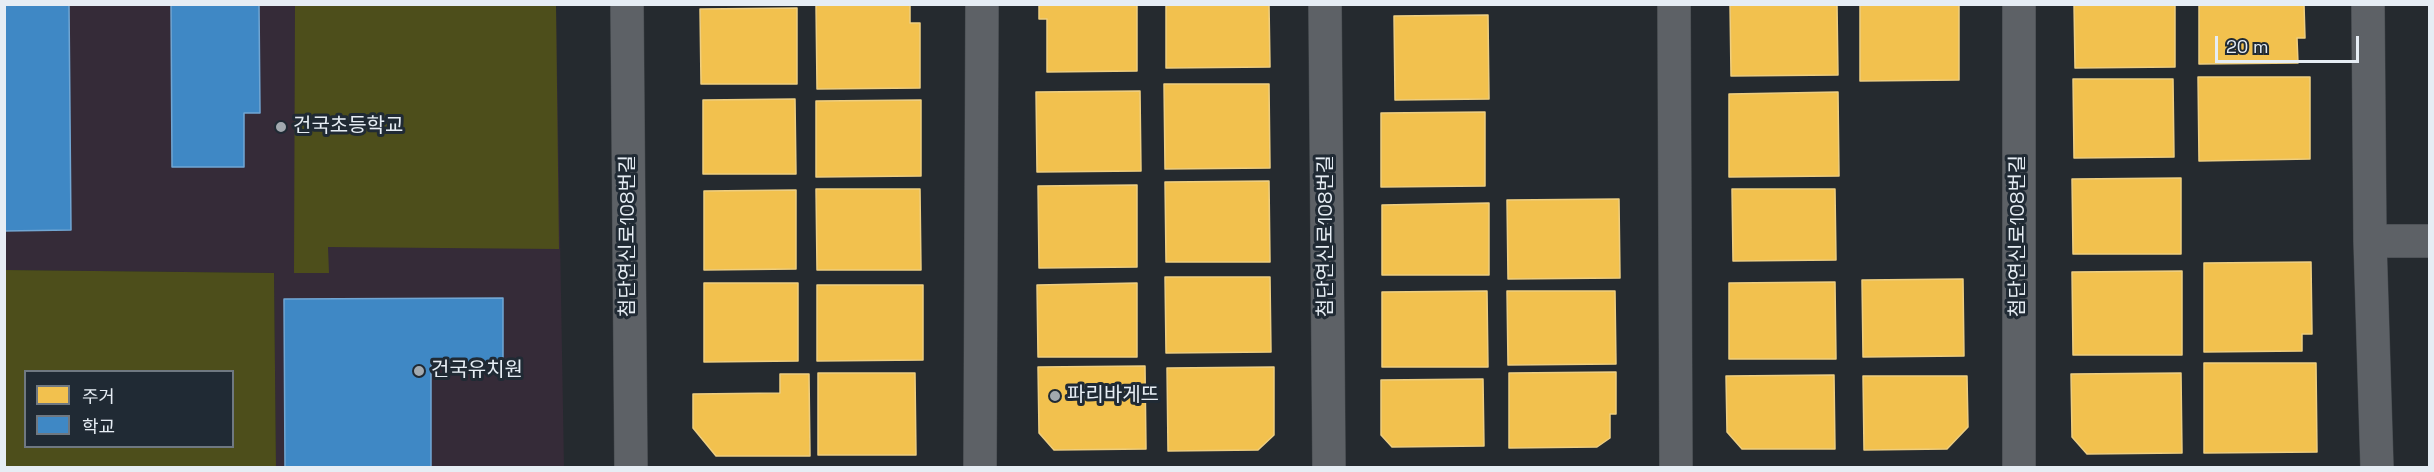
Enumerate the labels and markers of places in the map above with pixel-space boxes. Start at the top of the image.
place label: 건국초등학교 [293,115,403,139]
marker: 건국초등학교 [274,120,288,134]
place label: 건국유치원 [431,359,523,383]
marker: 건국유치원 [412,364,426,378]
place label: 파리바게뜨 [1067,384,1159,408]
marker: 파리바게뜨 [1048,389,1062,403]

